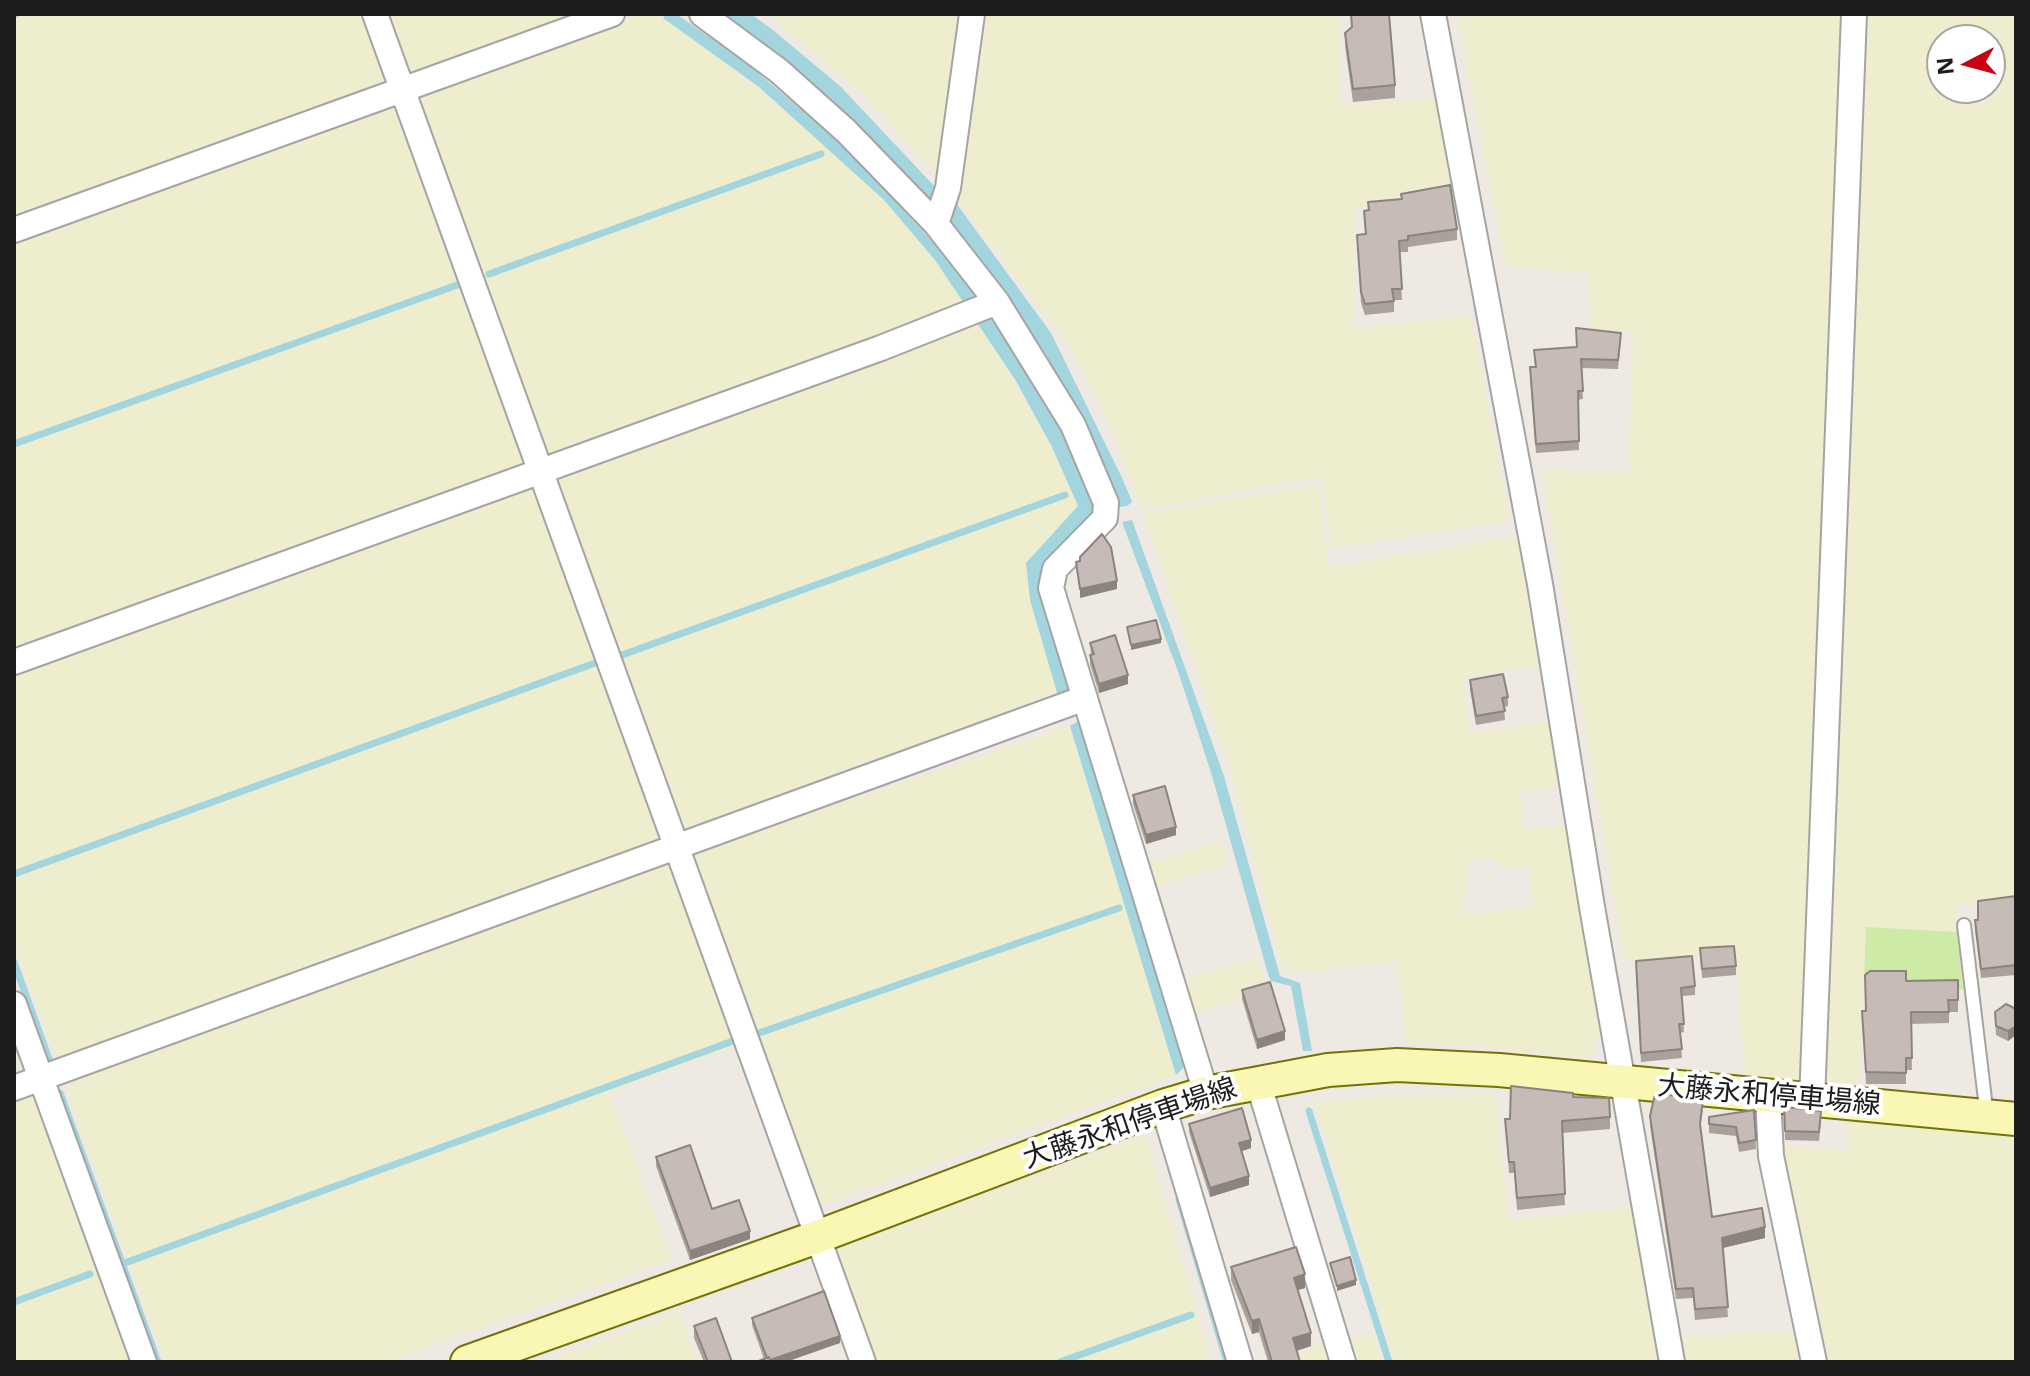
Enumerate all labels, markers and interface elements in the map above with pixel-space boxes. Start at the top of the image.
north arrow [1926,24,2006,104]
text: N [1928,56,1960,77]
street label: 大藤永和停車場線 [1656,1070,1882,1122]
street label: 大藤永和停車場線 [1019,1072,1241,1176]

